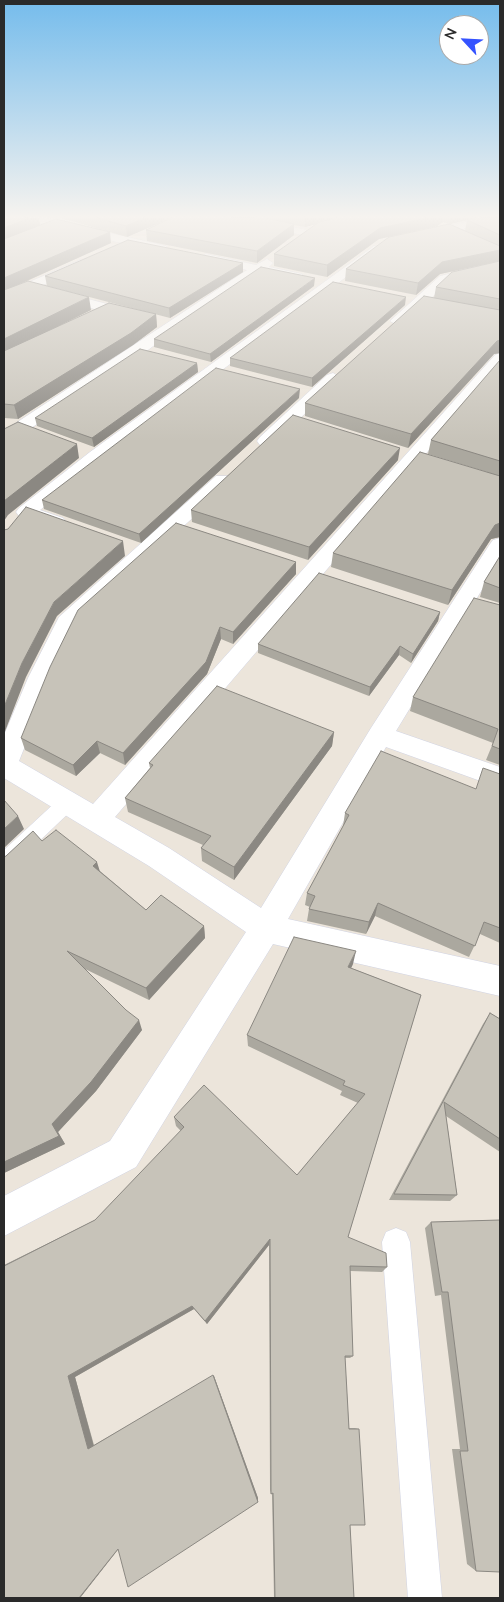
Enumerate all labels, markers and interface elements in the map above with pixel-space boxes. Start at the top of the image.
north arrow [439,15,489,65]
text: N [440,25,462,43]

